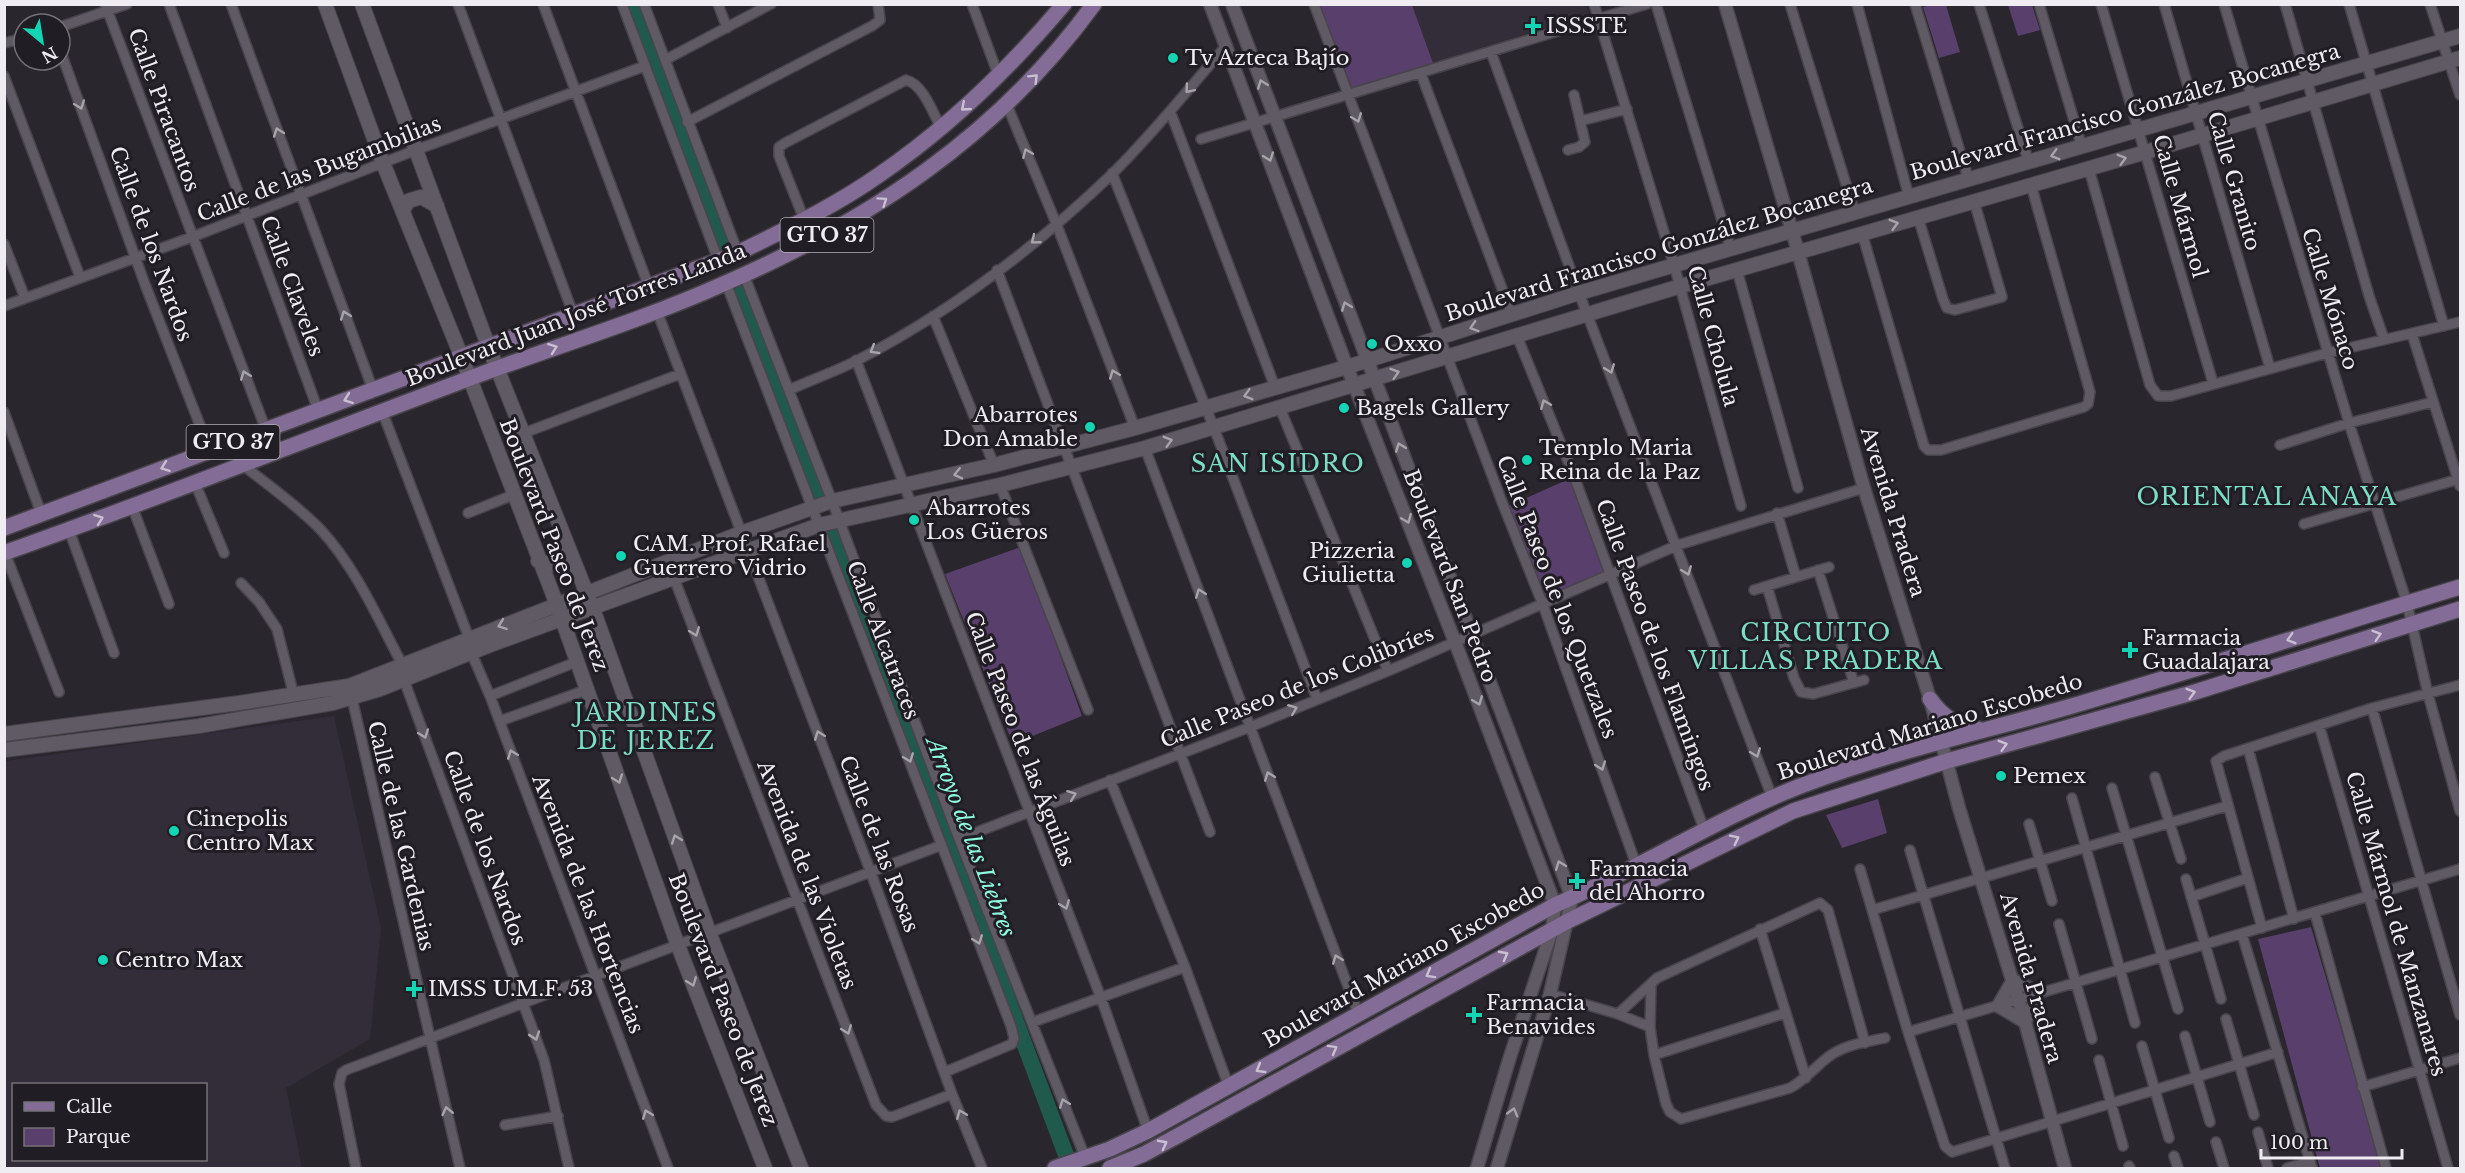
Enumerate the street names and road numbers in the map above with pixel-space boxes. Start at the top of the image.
street label: Calle Piracantos [122,25,206,195]
street label: Boulevard Francisco González Bocanegra [1907,38,2343,186]
street label: Calle Granito [2202,108,2266,254]
street label: Calle de las Bugambilias [193,110,445,228]
street label: Calle Mármol [2147,131,2213,281]
street label: Calle de los Nardos [104,143,198,345]
street label: Boulevard Francisco González Bocanegra [1442,172,1876,328]
street label: Calle Claveles [255,212,329,360]
road number: GTO 37 [780,218,874,252]
street label: Calle Mónaco [2296,225,2364,373]
street label: Boulevard Juan José Torres Landa [402,238,750,392]
street label: Calle Cholula [1682,263,1744,410]
street label: Boulevard Paseo de Jerez [494,415,614,675]
street label: Avenida Pradera [1854,423,1931,601]
road number: GTO 37 [186,425,280,459]
street label: Calle Paseo de los Quetzales [1491,452,1623,742]
street label: Boulevard San Pedro [1397,466,1503,686]
street label: Calle Paseo de los Flamingos [1590,496,1720,794]
street label: Calle Alcatraces [841,557,925,723]
street label: Calle Paseo de las Águilas [959,608,1081,870]
street label: Calle Paseo de los Colibríes [1156,620,1438,754]
street label: Boulevard Mariano Escobedo [1774,668,2086,786]
street label: Calle de las Gardenias [362,719,440,953]
street label: Calle de los Nardos [438,747,532,949]
street label: Calle de las Rosas [833,752,925,936]
street label: Avenida de las Violetas [751,756,863,993]
street label: Calle Mármol de Manzanares [2340,769,2452,1079]
street label: Avenida de las Hortencias [526,770,650,1037]
street label: Boulevard Paseo de Jerez [663,870,783,1130]
street label: Boulevard Mariano Escobedo [1259,877,1549,1053]
street label: Avenida Pradera [1994,889,2068,1067]

